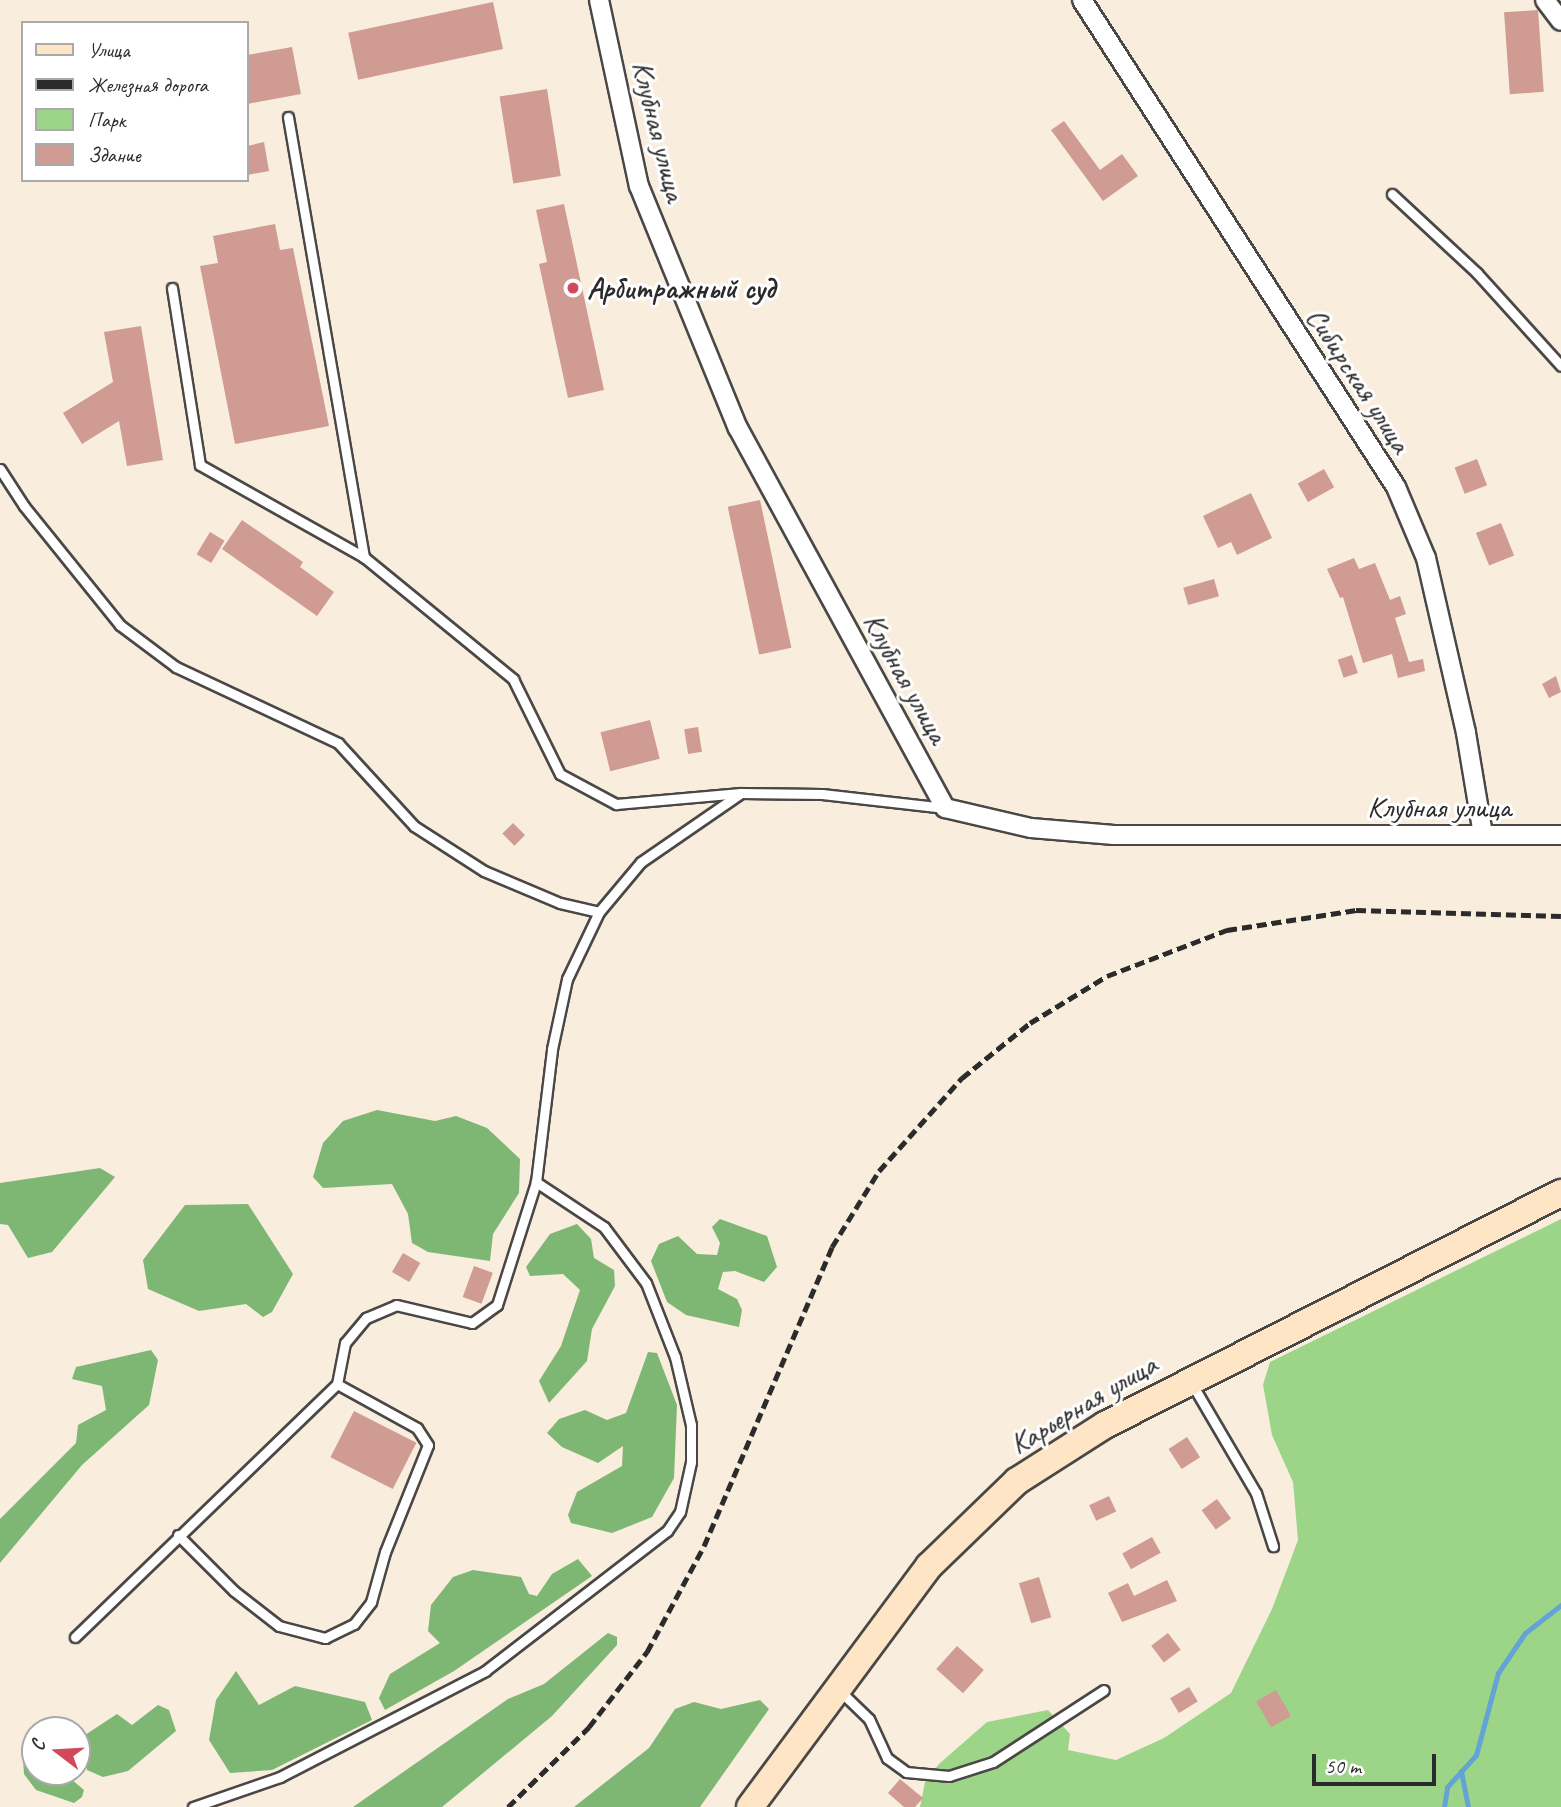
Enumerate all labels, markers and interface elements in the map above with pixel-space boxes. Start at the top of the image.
legend [21,21,248,182]
text: Улица [88,37,130,63]
street label: Клубная улица [624,57,694,205]
text: Железная дорога [88,72,208,98]
text: Парк [88,107,125,133]
text: Здание [88,142,141,168]
place label: Арбитражный суд [587,270,775,306]
marker: Арбитражный суд [565,280,581,296]
street label: Сибирская улица [1298,299,1420,461]
street label: Клубная улица [855,607,957,749]
street label: Клубная улица [1367,789,1511,825]
street label: Карьерная улица [1002,1345,1164,1463]
north arrow [21,1716,91,1786]
text: С [25,1737,51,1753]
scale bar [1316,1741,1440,1785]
text: 50 m [1325,1753,1361,1779]

